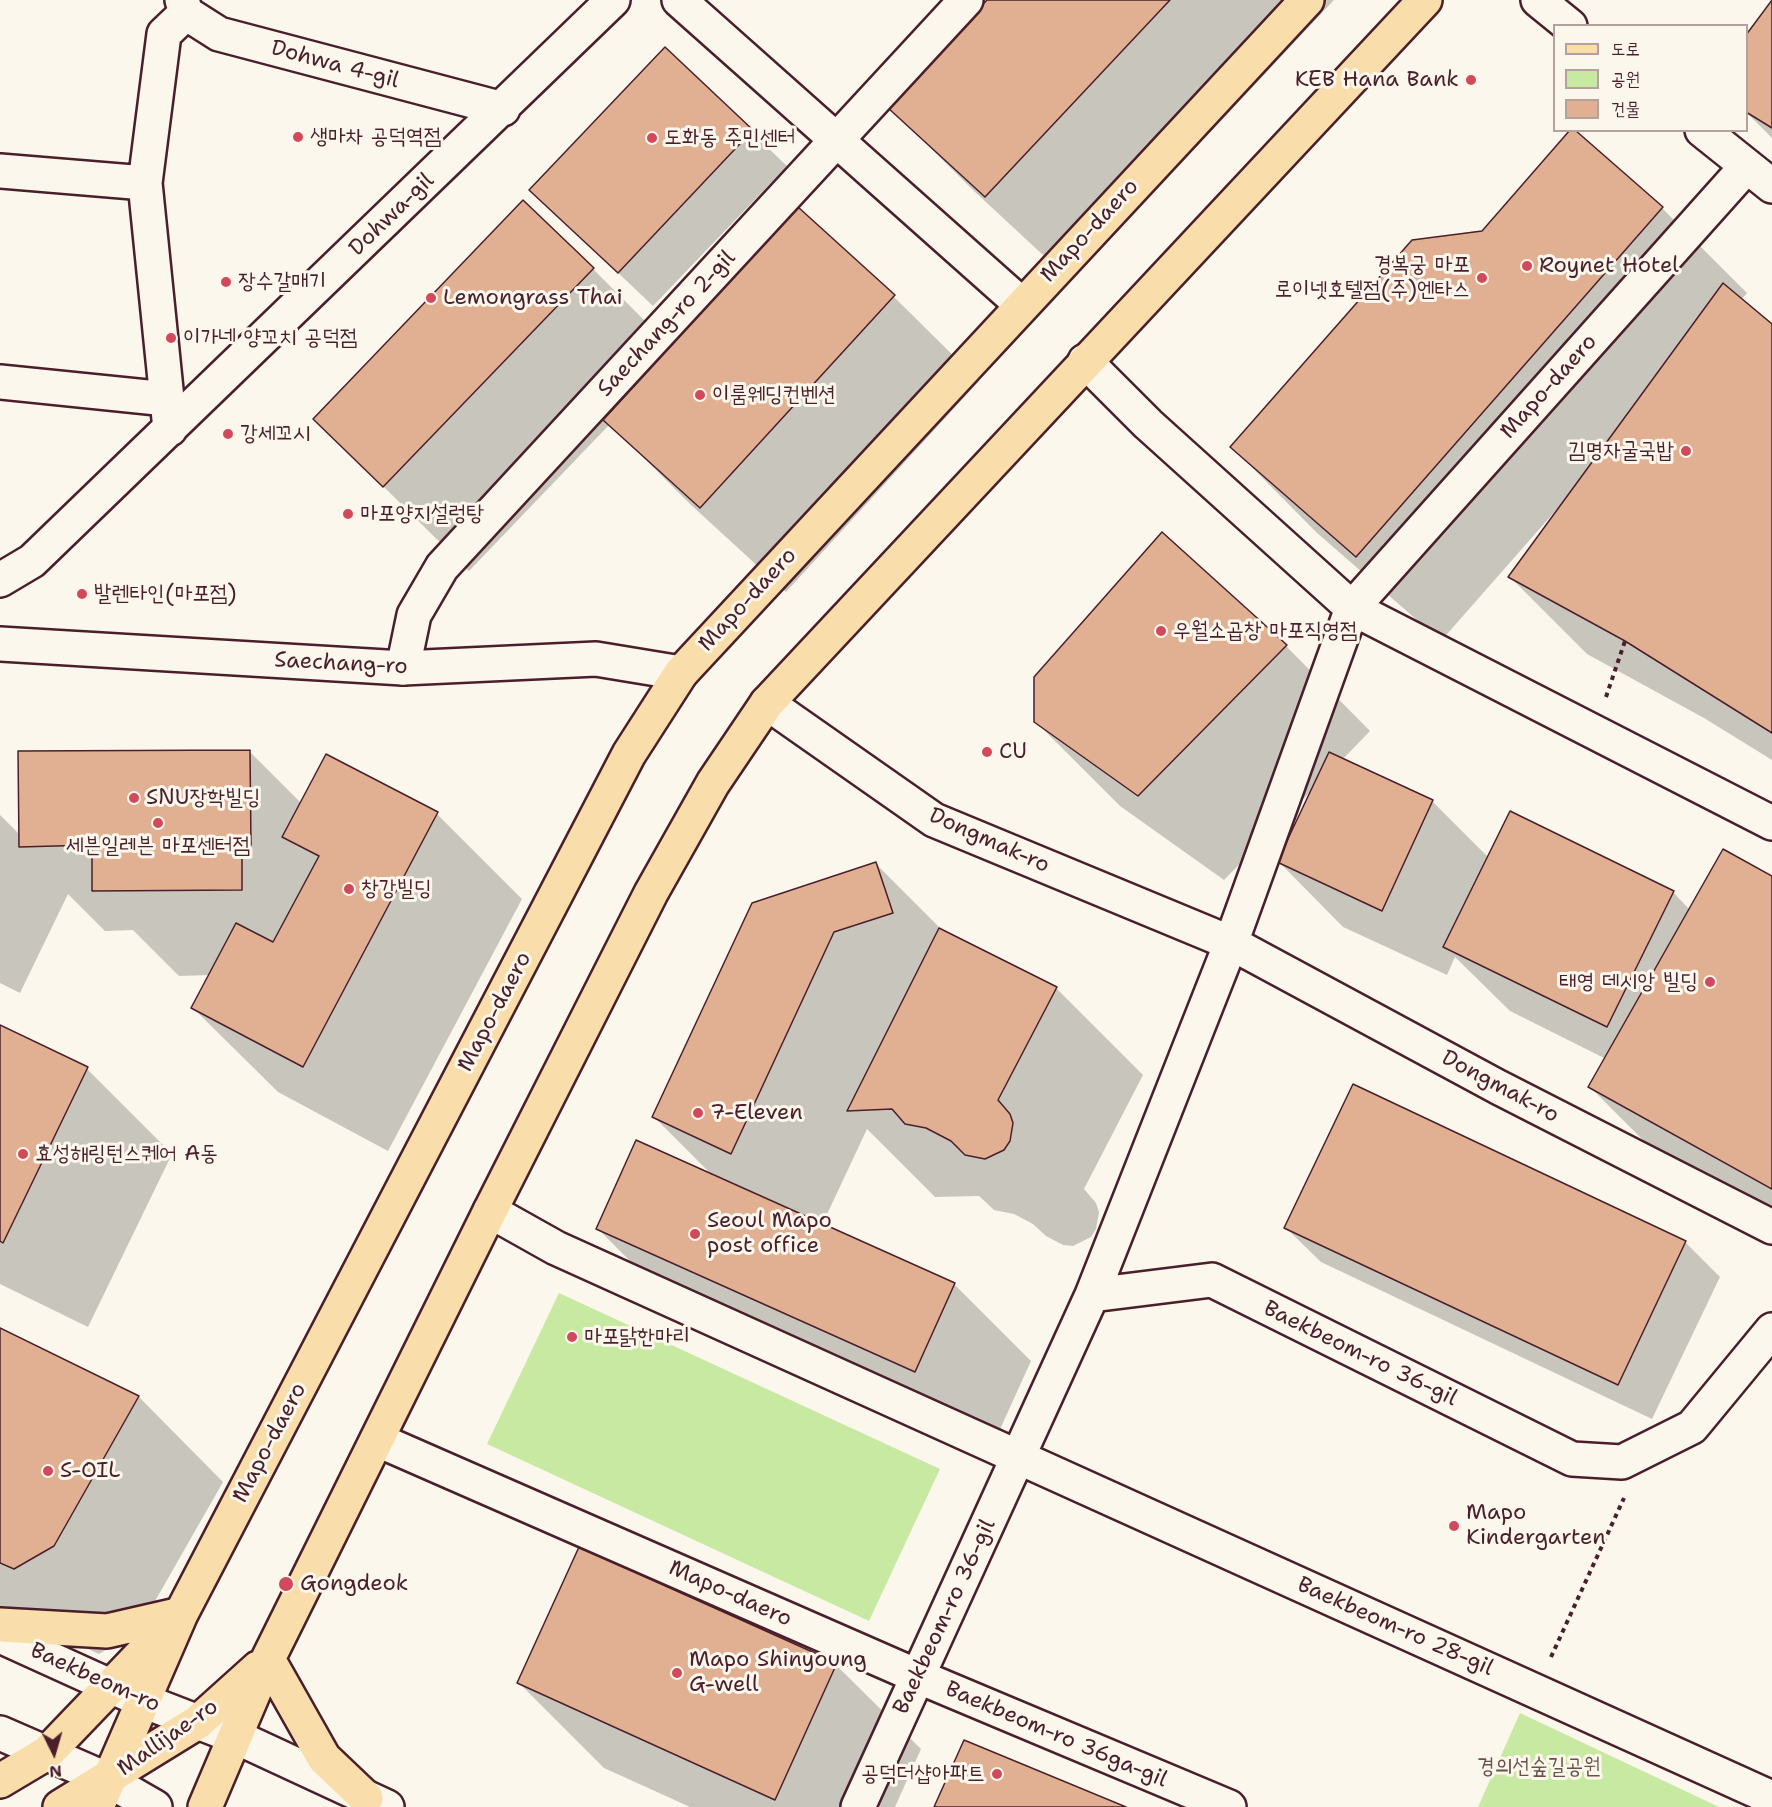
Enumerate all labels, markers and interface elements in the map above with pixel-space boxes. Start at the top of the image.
legend [1553,24,1748,132]
street label: Dohwa 4-gil [268,35,402,95]
text: 도로 [1611,37,1640,61]
place label: KEB Hana Bank [1295,67,1459,93]
text: 공원 [1611,67,1640,91]
marker: KEB Hana Bank [1464,73,1478,87]
text: 건물 [1611,97,1640,121]
place label: 생마차 공덕역점 [310,124,441,150]
place label: 도화동 주민센터 [664,125,795,151]
marker: 생마차 공덕역점 [291,130,305,144]
marker: 도화동 주민센터 [645,131,659,145]
street label: Dohwa-gil [344,168,440,262]
street label: Mapo-daero [1035,174,1145,288]
street label: Saechang-ro 2-gil [593,245,741,403]
place label: 경복궁 마포 로이넷호텔점(주)엔타스 [1274,252,1470,304]
place label: Roynet Hotel [1539,253,1679,279]
marker: Roynet Hotel [1520,259,1534,273]
place label: 장수갈매기 [238,269,327,295]
marker: 경복궁 마포 로이넷호텔점(주)엔타스 [1475,271,1489,285]
marker: 장수갈매기 [219,275,233,289]
place label: Lemongrass Thai [443,285,623,311]
marker: Lemongrass Thai [424,291,438,305]
place label: 이가네 양꼬치 공덕점 [183,325,357,351]
street label: Mapo-daero [1495,329,1603,445]
marker: 이가네 양꼬치 공덕점 [164,331,178,345]
place label: 이룸웨딩컨벤션 [712,382,836,408]
marker: 이룸웨딩컨벤션 [693,388,707,402]
place label: 강세꼬시 [240,421,311,447]
marker: 강세꼬시 [221,427,235,441]
place label: 김명자굴국밥 [1568,438,1674,464]
marker: 김명자굴국밥 [1679,444,1693,458]
place label: 마포양지설렁탕 [360,501,484,527]
marker: 마포양지설렁탕 [341,507,355,521]
street label: Mapo-daero [693,543,803,657]
place label: 발렌타인(마포점) [94,581,237,607]
marker: 발렌타인(마포점) [75,587,89,601]
place label: 우월소곱창 마포직영점 [1173,618,1358,644]
marker: 우월소곱창 마포직영점 [1154,624,1168,638]
street label: Saechang-ro [274,647,408,681]
place label: CU [999,739,1027,765]
marker: CU [980,745,994,759]
place label: SNU장학빌딩 [146,785,260,811]
marker: SNU장학빌딩 [127,791,141,805]
street label: Dongmak-ro [925,803,1053,879]
marker: 세븐일레븐 마포센터점 [151,816,165,830]
place label: 세븐일레븐 마포센터점 [66,833,250,859]
place label: 창강빌딩 [361,876,432,902]
marker: 창강빌딩 [342,882,356,896]
street label: Mapo-daero [452,948,538,1076]
place label: 태영 데시앙 빌딩 [1559,969,1698,995]
marker: 태영 데시앙 빌딩 [1703,975,1717,989]
street label: Dongmak-ro [1437,1045,1563,1129]
place label: 7-Eleven [710,1100,803,1126]
marker: 7-Eleven [691,1106,705,1120]
place label: 효성해링턴스퀘어 A동 [35,1141,218,1167]
marker: 효성해링턴스퀘어 A동 [16,1147,30,1161]
place label: Seoul Mapo post office [707,1208,832,1260]
marker: Seoul Mapo post office [688,1227,702,1241]
street label: Baekbeom-ro 36-gil [1259,1296,1461,1412]
place label: 마포닭한마리 [584,1324,690,1350]
marker: 마포닭한마리 [565,1330,579,1344]
street label: Mapo-daero [227,1379,313,1507]
place label: S-OIL [60,1458,120,1484]
marker: S-OIL [41,1464,55,1478]
place label: Mapo Kindergarten [1466,1500,1606,1552]
street label: Baekbeom-ro 36-gil [888,1515,1002,1719]
marker: Mapo Kindergarten [1447,1519,1461,1533]
street label: Mapo-daero [664,1555,796,1633]
place label: Gongdeok [300,1571,408,1597]
street label: Baekbeom-ro 28-gil [1293,1572,1497,1682]
marker: Gongdeok [277,1575,295,1593]
street label: Baekbeom-ro [26,1638,164,1718]
place label: Mapo Shinyoung G-well [689,1647,867,1699]
marker: Mapo Shinyoung G-well [670,1666,684,1680]
street label: Baekbeom-ro 36ga-gil [941,1676,1171,1794]
street label: Mallijae-ro [113,1694,223,1782]
north arrow [24,1723,84,1783]
park label: 경의선숲길공원 [1477,1754,1601,1780]
text: N [48,1760,63,1782]
place label: 공덕더샵아파트 [861,1761,985,1787]
marker: 공덕더샵아파트 [990,1767,1004,1781]

